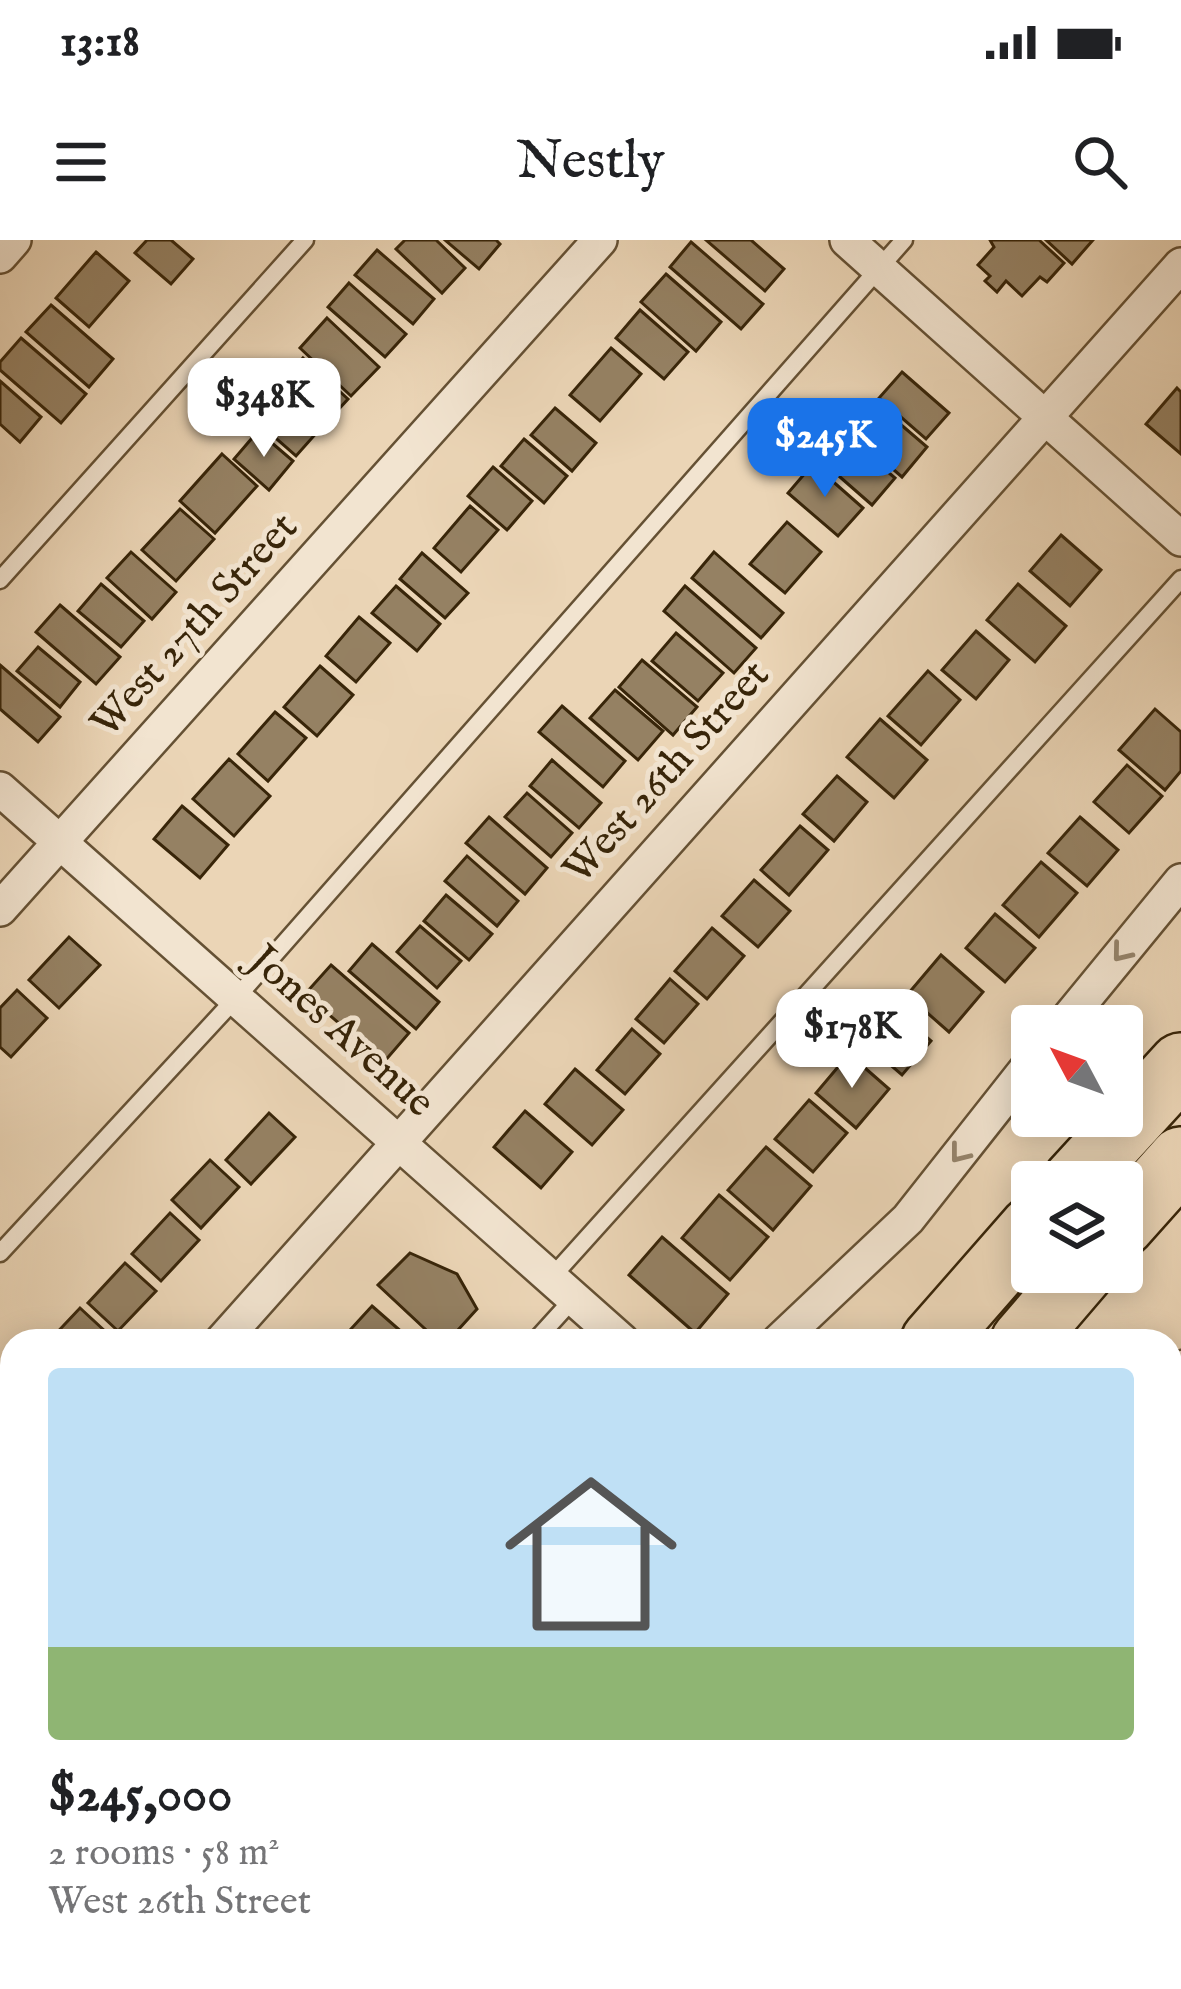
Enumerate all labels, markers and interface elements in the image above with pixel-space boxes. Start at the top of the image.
text: 13:18 [60,14,140,71]
text: Nestly [516,128,665,197]
icon: menu [48,129,114,195]
icon: search [1067,129,1133,195]
pin: $348K [180,358,348,460]
text: $348K [215,372,313,421]
pin: $245K [741,398,909,500]
text: $245K [774,412,876,461]
street label: West 27th Street [80,502,310,750]
street label: West 26th Street [553,650,781,896]
street label: Jones Avenue [234,932,445,1129]
one-way arrow [1114,940,1136,962]
pin: $178K [768,989,936,1091]
text: $178K [803,1003,901,1052]
north arrow [1011,1005,1143,1137]
map controls [1011,1005,1143,1293]
one-way arrow [952,1140,973,1162]
button: layers [1011,1161,1143,1293]
icon: home [483,1446,699,1662]
text: $245,000 [48,1764,232,1829]
text: 2 rooms · 58 m² [48,1829,280,1878]
text: West 26th Street [48,1878,311,1927]

